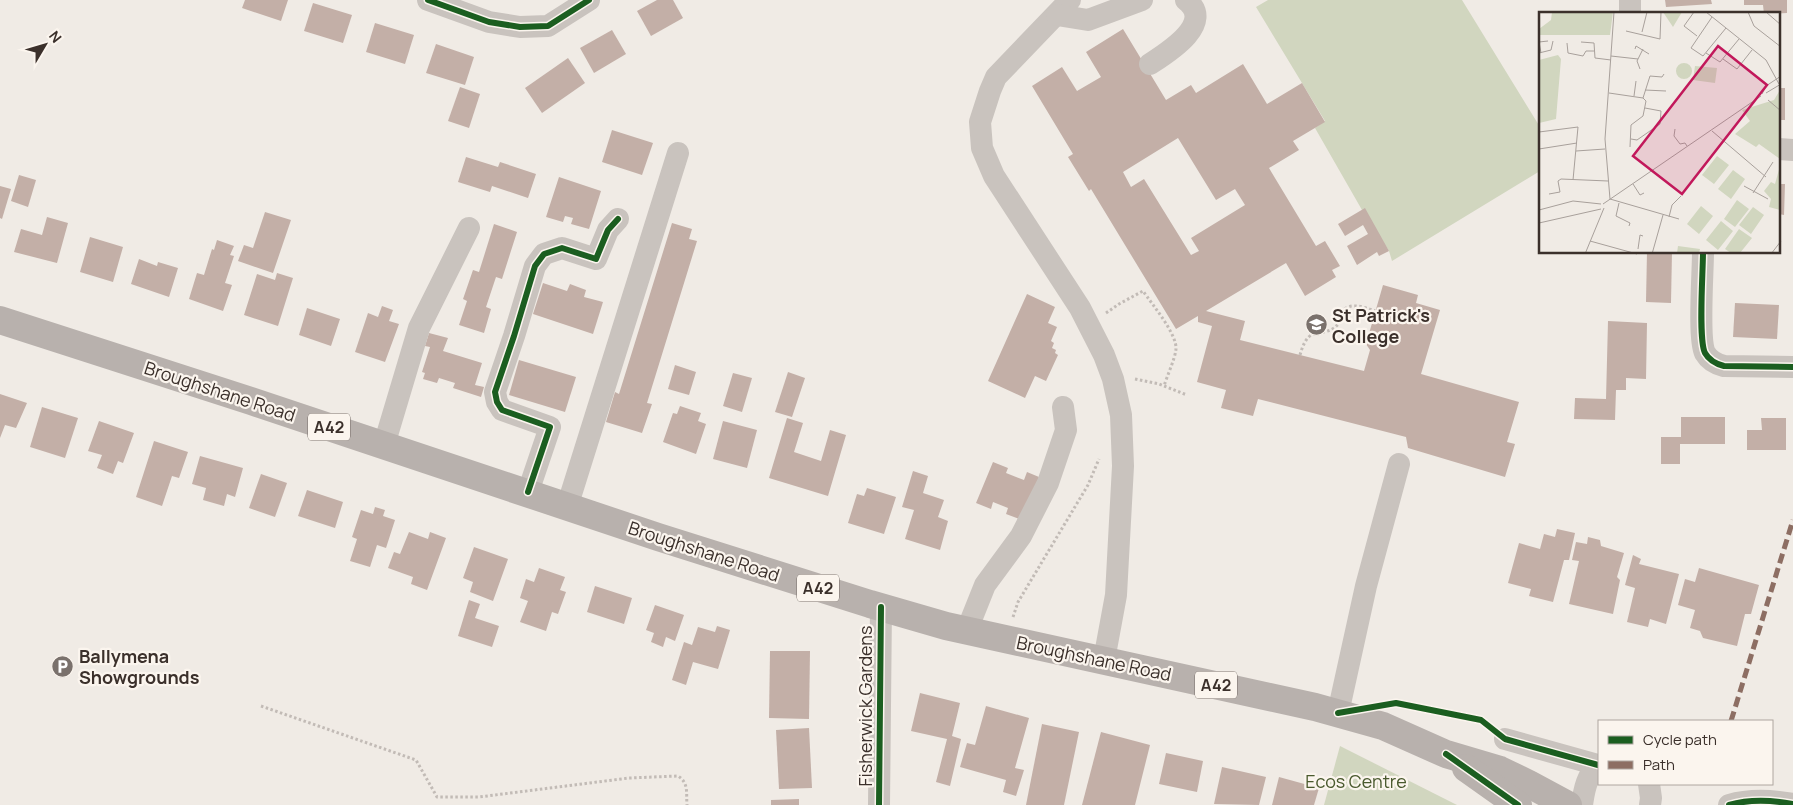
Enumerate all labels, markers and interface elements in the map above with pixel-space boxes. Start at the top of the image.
inset map [1539,12,1780,254]
north arrow [20,20,70,70]
text: N [45,27,66,47]
place label: St Patrick's College [1332,303,1430,348]
school or university icon: St Patrick's College [1304,313,1328,337]
street label: Broughshane Road [141,355,299,427]
road number: A42 [308,414,350,441]
street label: Broughshane Road [625,515,783,587]
road number: A42 [797,574,839,602]
street label: Fisherwick Gardens [853,626,877,786]
street label: Broughshane Road [1014,630,1174,686]
place label: Ballymena Showgrounds [79,644,200,689]
parking icon: Ballymena Showgrounds [51,654,75,678]
road number: A42 [1195,672,1237,698]
legend [1598,720,1773,785]
text: Cycle path [1643,729,1717,750]
text: Path [1643,754,1675,775]
park label: Ecos Centre [1305,769,1407,793]

